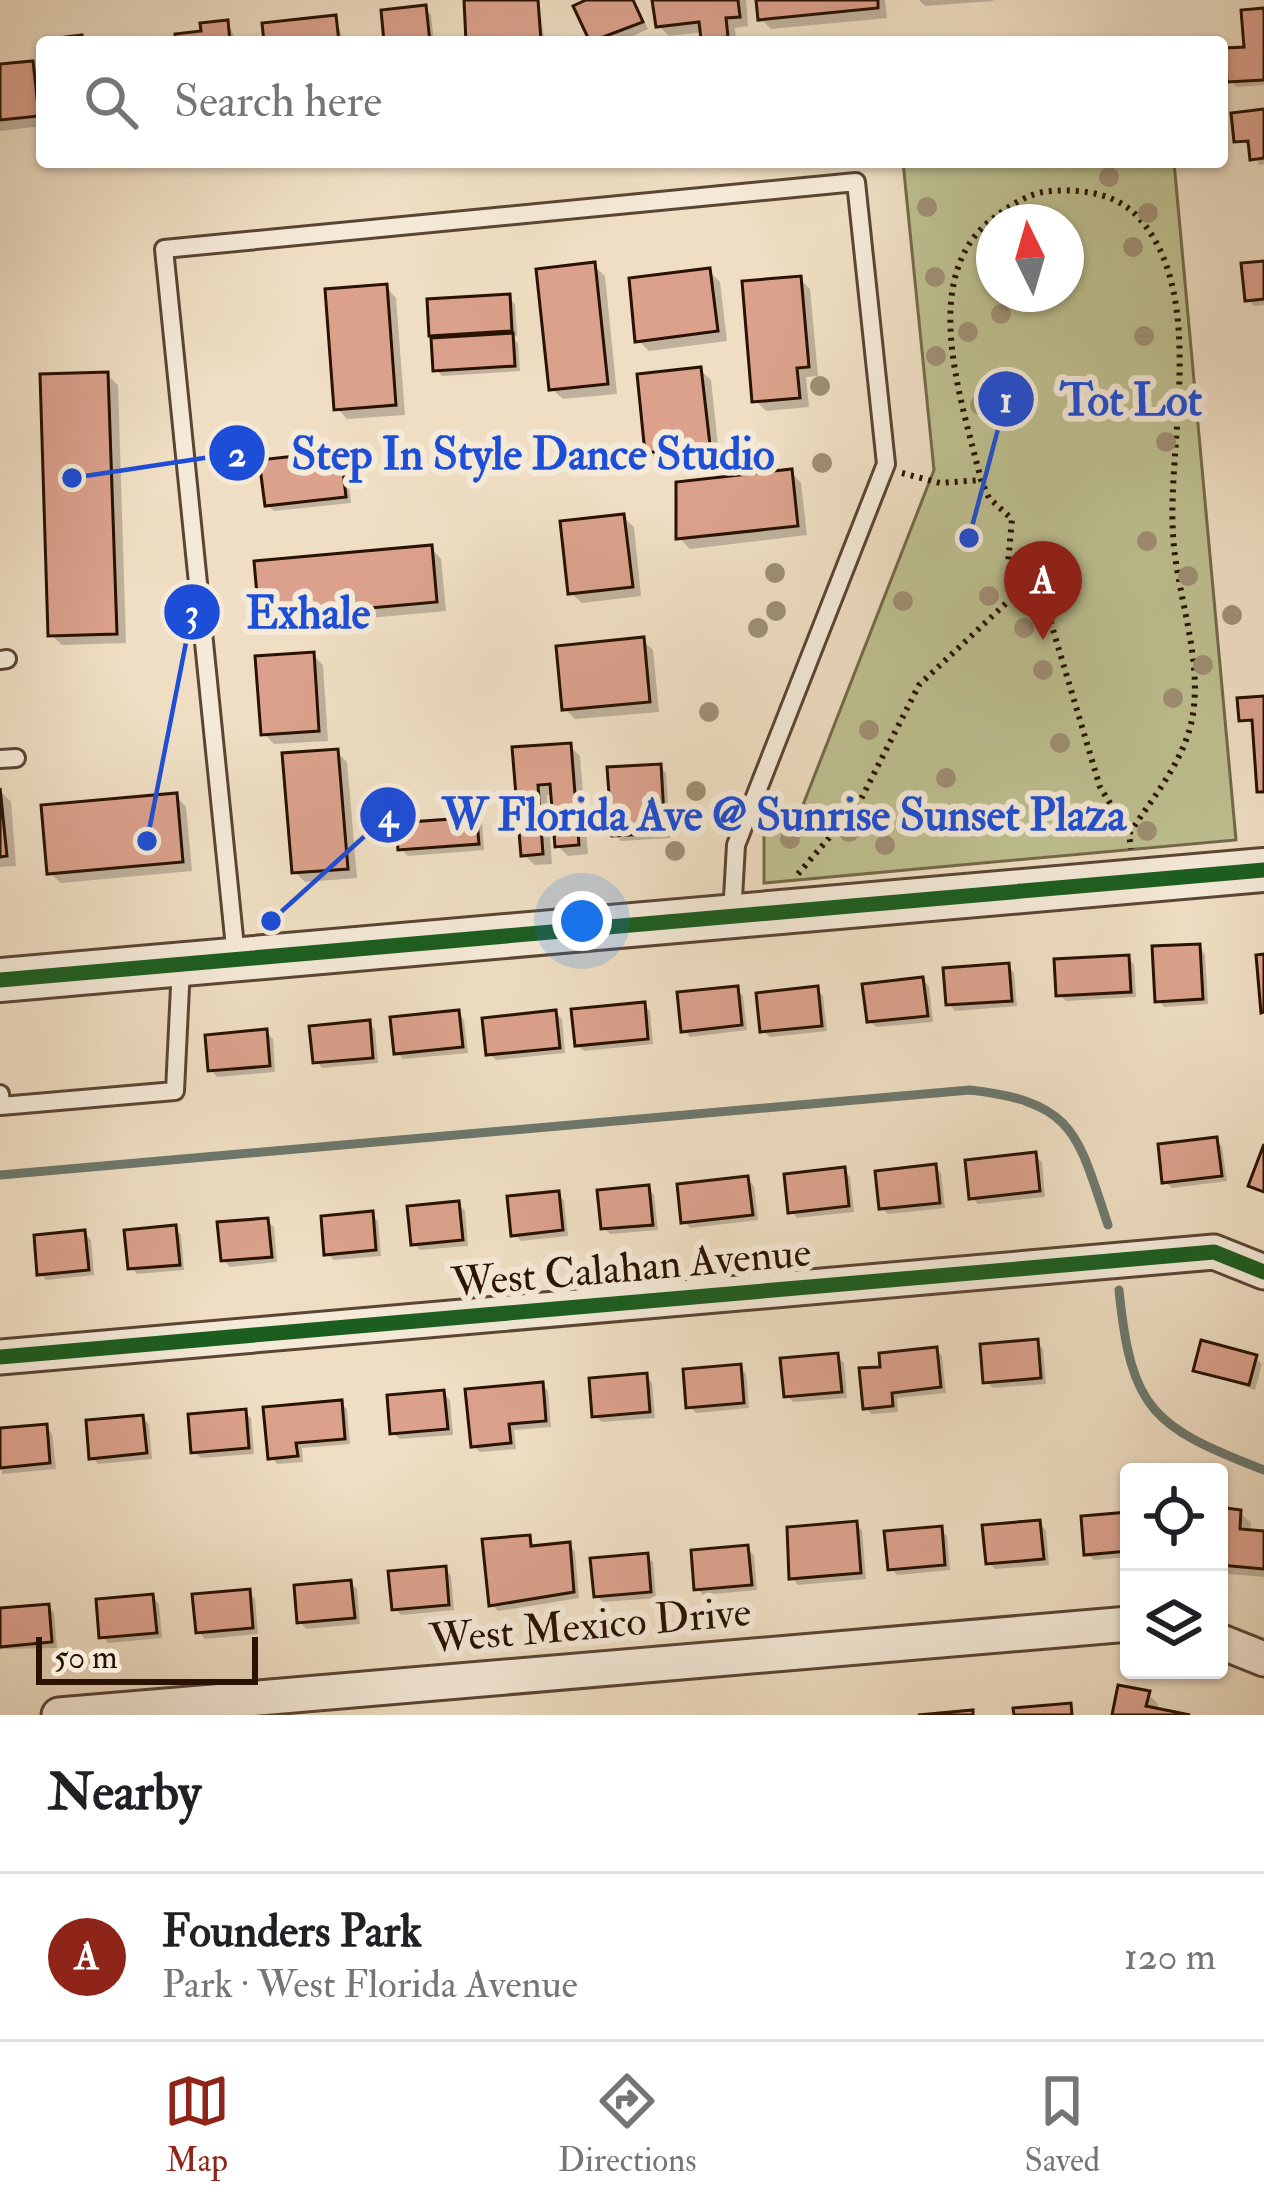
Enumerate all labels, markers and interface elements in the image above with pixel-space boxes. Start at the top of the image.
search box [36,36,1228,168]
icon: search [78,69,144,135]
text: Search here [174,74,382,130]
north arrow [976,204,1084,312]
callout: Tot Lot [976,359,1226,440]
text: Tot Lot [1059,373,1203,429]
text: 1 [1000,378,1012,423]
callout: Step In Style Dance Studio [207,412,798,493]
text: Step In Style Dance Studio [291,427,775,483]
text: 2 [228,432,246,477]
pin: A [1004,541,1082,640]
callout: Exhale [162,571,394,652]
text: Exhale [246,586,371,642]
text: 3 [185,590,199,635]
callout: W Florida Ave @ Sunrise Sunset Plaza [358,774,1150,855]
text: W Florida Ave @ Sunrise Sunset Plaza [441,788,1127,844]
text: 4 [377,793,400,838]
your location [552,891,612,951]
street label: West Calahan Avenue [448,1226,813,1310]
map controls [1120,1463,1228,1679]
button: locate [1120,1463,1228,1571]
button: layers [1120,1571,1228,1679]
street label: West Mexico Drive [426,1586,753,1666]
scale bar [36,1631,258,1684]
text: 50 m [54,1637,118,1678]
text: Nearby [48,1761,201,1825]
text: Founders Park [162,1904,422,1960]
text: A [75,1932,99,1981]
text: 120 m [1124,1932,1216,1981]
text: Park · West Florida Avenue [162,1960,578,2009]
tab: Map [164,2068,230,2181]
tab: Directions [558,2068,697,2181]
tab: Saved [1025,2068,1100,2181]

